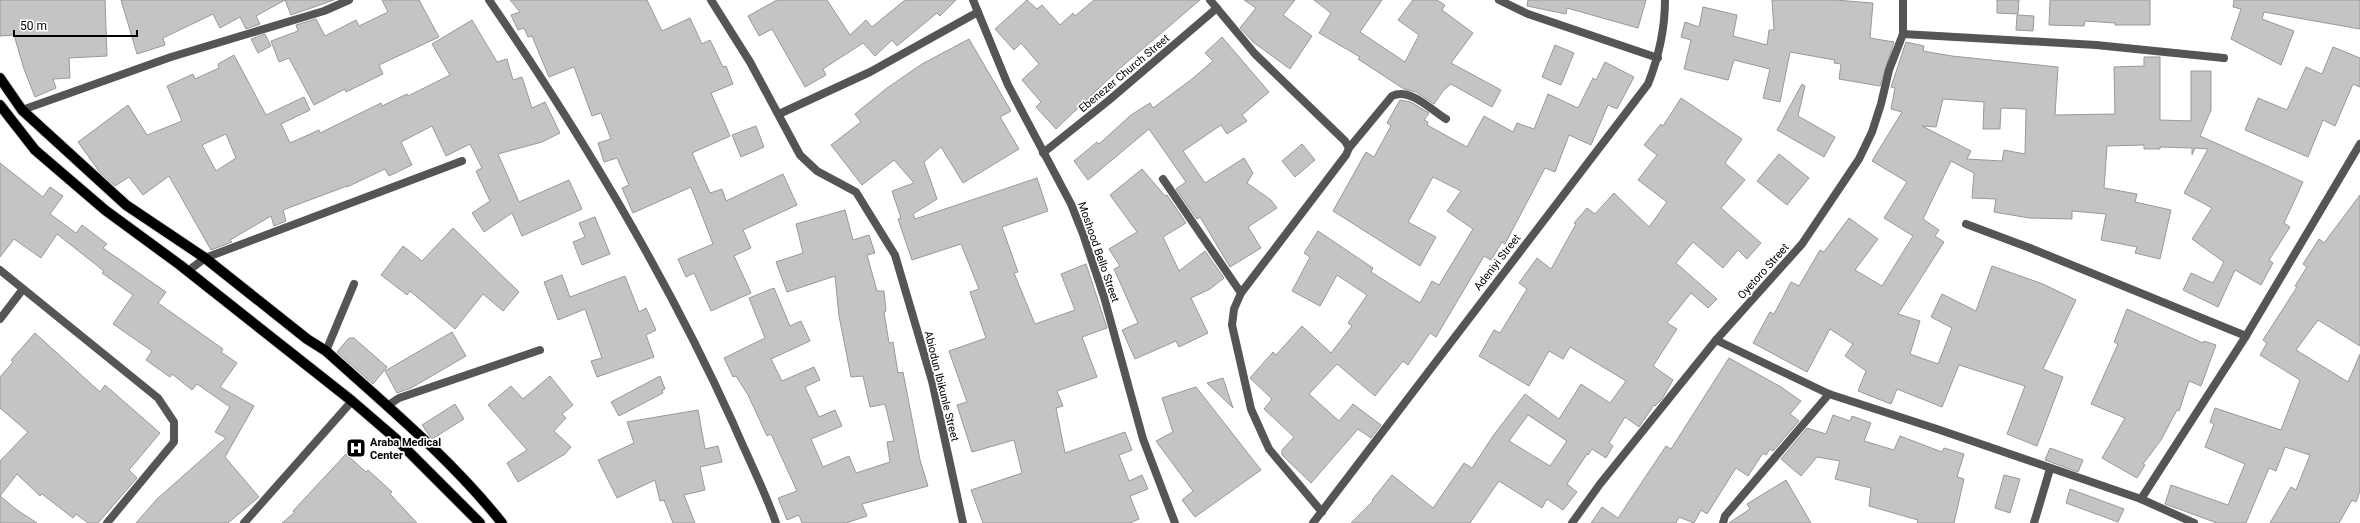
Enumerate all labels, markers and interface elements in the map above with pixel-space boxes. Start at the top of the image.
scale bar [14,12,137,38]
text: 50 m [20,19,47,33]
street label: Ebenezer Church Street [1076,31,1173,115]
street label: Moshood Bello Street [1075,200,1122,304]
street label: Adeniyi Street [1471,231,1524,293]
street label: Oyetoro Street [1735,241,1792,302]
street label: Abiodun Ibikunle Street [922,330,962,443]
place label: Araba Medical Center [370,436,441,462]
hospital icon: Araba Medical Center [345,437,367,459]

